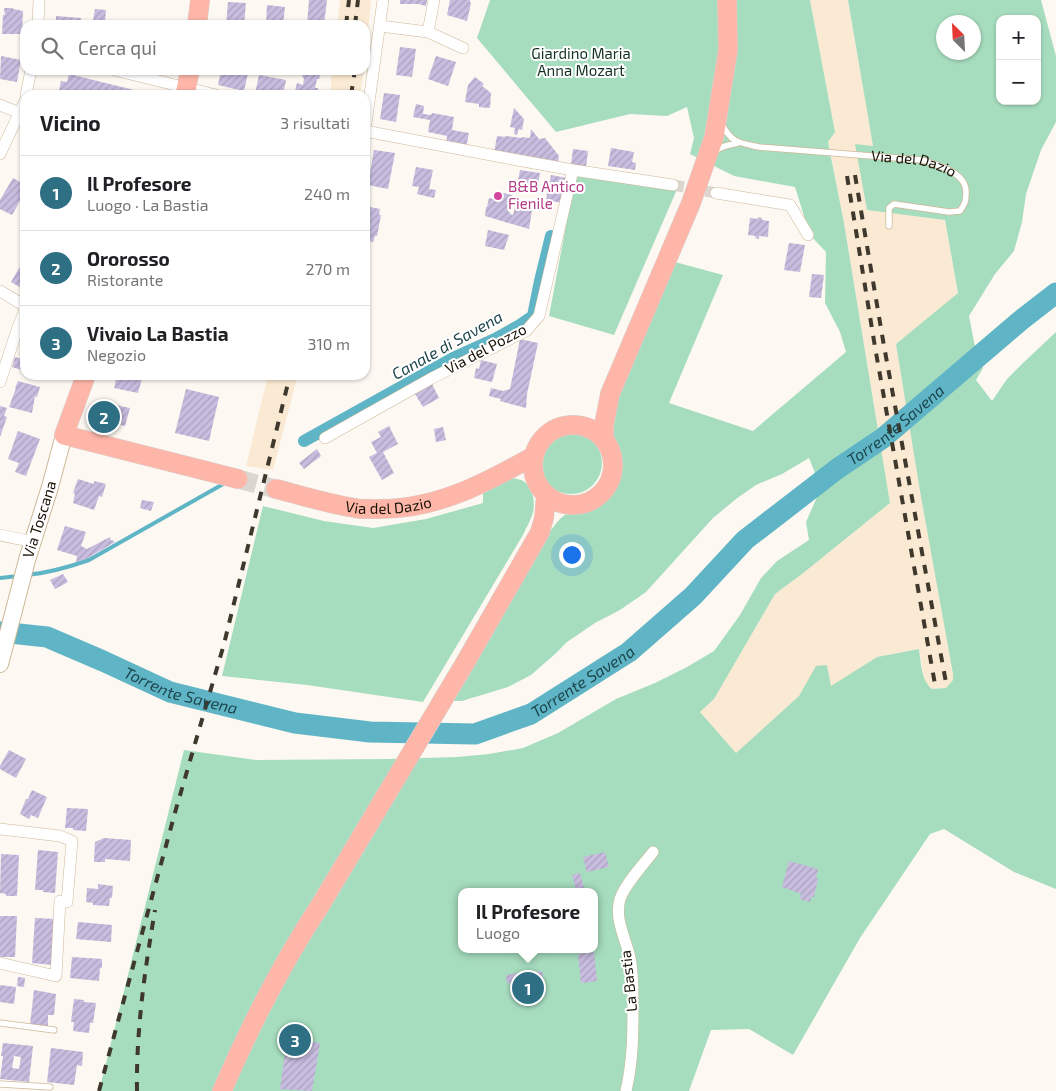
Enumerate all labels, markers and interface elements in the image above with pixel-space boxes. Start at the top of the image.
north arrow [936,15,981,60]
map controls [996,15,1041,105]
button: + [996,15,1041,60]
search box [20,20,370,75]
icon: search [38,34,66,62]
text: Cerca qui [78,36,157,59]
park label: Giardino Maria Anna Mozart [531,44,631,79]
button: − [996,60,1041,105]
text: Vicino [40,110,101,135]
text: 3 risultati [280,113,350,132]
street label: Via del Dazio [871,146,960,180]
text: Il Profesore [87,172,192,195]
place label: B&B Antico Fienile [508,177,584,212]
text: 1 [53,184,59,203]
text: 240 m [304,184,350,203]
marker: B&B Antico Fienile [492,190,504,202]
text: Luogo · La Bastia [87,195,209,214]
text: Ororosso [87,247,170,270]
text: 2 [51,259,61,278]
text: 270 m [306,259,350,278]
text: Ristorante [87,270,163,289]
water label: Canale di Savena [388,306,505,383]
street label: Via del Pozzo [442,319,529,377]
text: Vivaio La Bastia [87,322,228,345]
text: 3 [51,334,61,353]
text: 310 m [308,334,350,353]
text: Negozio [87,345,146,364]
water label: Torrente Savena [843,380,948,469]
pin: 2 [88,398,120,436]
street label: Via Toscana [18,479,59,560]
street label: Via del Dazio [344,492,433,517]
your location [559,542,585,568]
water label: Torrente Savena [527,641,638,721]
water label: Torrente Savena [121,662,240,717]
popup [458,888,598,953]
text: Il Profesore [476,900,580,923]
text: Luogo [476,923,520,942]
street label: La Bastia [616,949,640,1013]
pin: 1 [512,969,544,1007]
pin: 3 [279,1021,311,1059]

